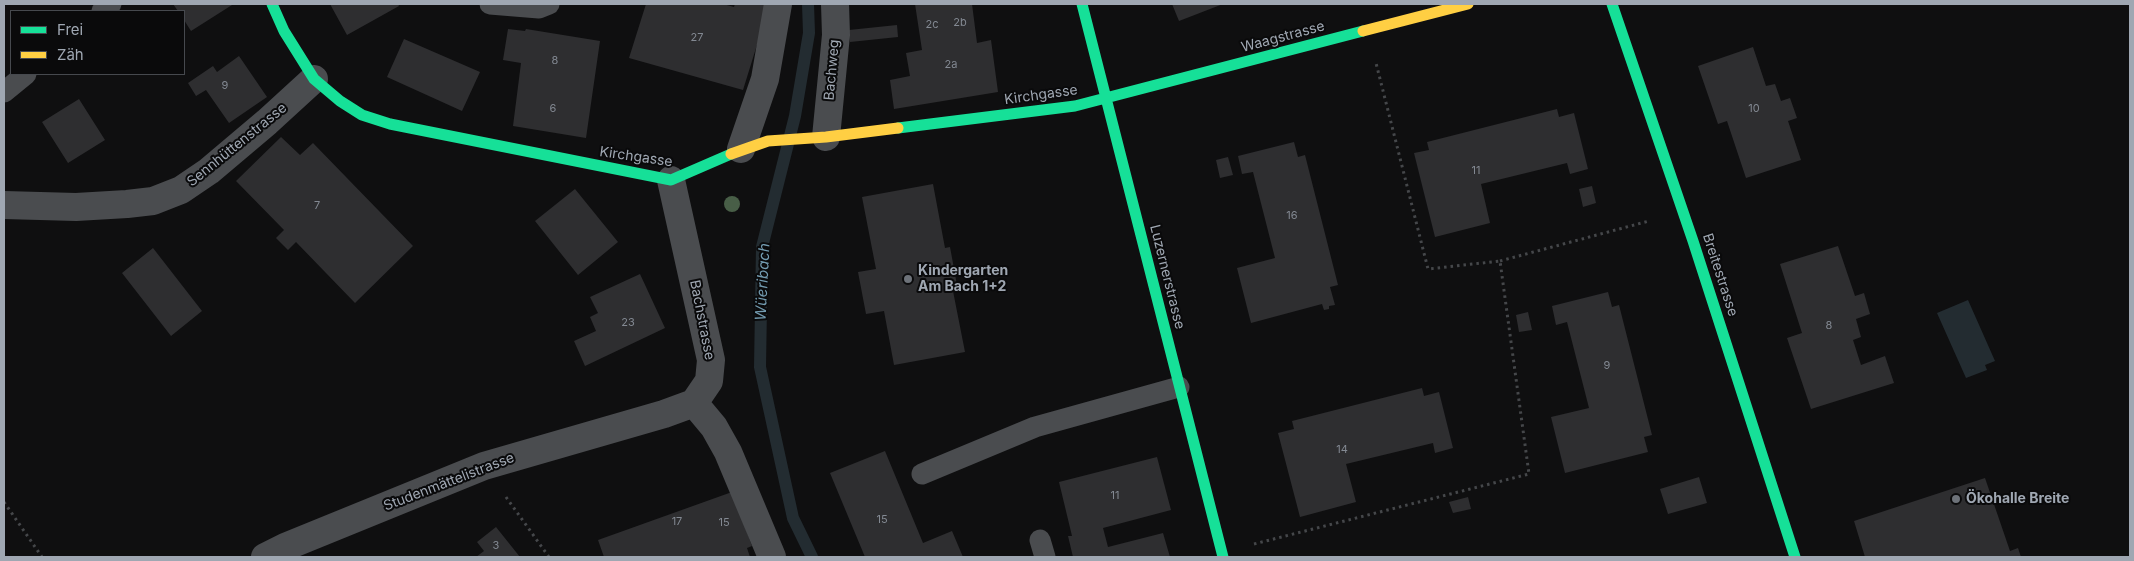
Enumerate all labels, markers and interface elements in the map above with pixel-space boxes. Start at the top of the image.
legend [10,10,185,75]
house number: 2b [953,16,967,30]
house number: 2c [926,18,938,32]
street label: Waagstrasse [1240,18,1326,56]
text: Frei [57,20,83,39]
house number: 27 [691,31,703,45]
street label: Bachweg [821,39,843,101]
text: Zäh [57,45,84,64]
house number: 8 [552,54,558,68]
house number: 2a [945,58,957,72]
house number: 9 [222,79,228,93]
street label: Kirchgasse [1003,82,1079,108]
street label: Sennhüttenstrasse [184,100,290,190]
house number: 6 [550,102,556,116]
house number: 10 [1748,102,1760,116]
street label: Kirchgasse [598,144,674,170]
house number: 11 [1472,164,1480,178]
house number: 7 [314,199,320,213]
house number: 16 [1286,209,1298,223]
street label: Luzernerstrasse [1146,223,1188,331]
street label: Breitestrasse [1699,231,1741,319]
water label: Wüeribach [752,243,774,321]
place label: Kindergarten Am Bach 1+2 [918,263,1008,296]
marker: Kindergarten Am Bach 1+2 [902,273,914,285]
street label: Bachstrasse [686,278,718,362]
house number: 23 [621,316,635,330]
house number: 8 [1826,319,1832,333]
house number: 9 [1604,359,1610,373]
house number: 14 [1336,443,1348,457]
street label: Studenmättelistrasse [381,449,517,515]
house number: 11 [1111,489,1119,503]
place label: Ökohalle Breite [1966,491,2069,507]
marker: Ökohalle Breite [1950,493,1962,505]
house number: 15 [876,513,888,527]
house number: 17 [672,515,682,529]
house number: 15 [718,516,730,530]
house number: 3 [493,539,499,553]

